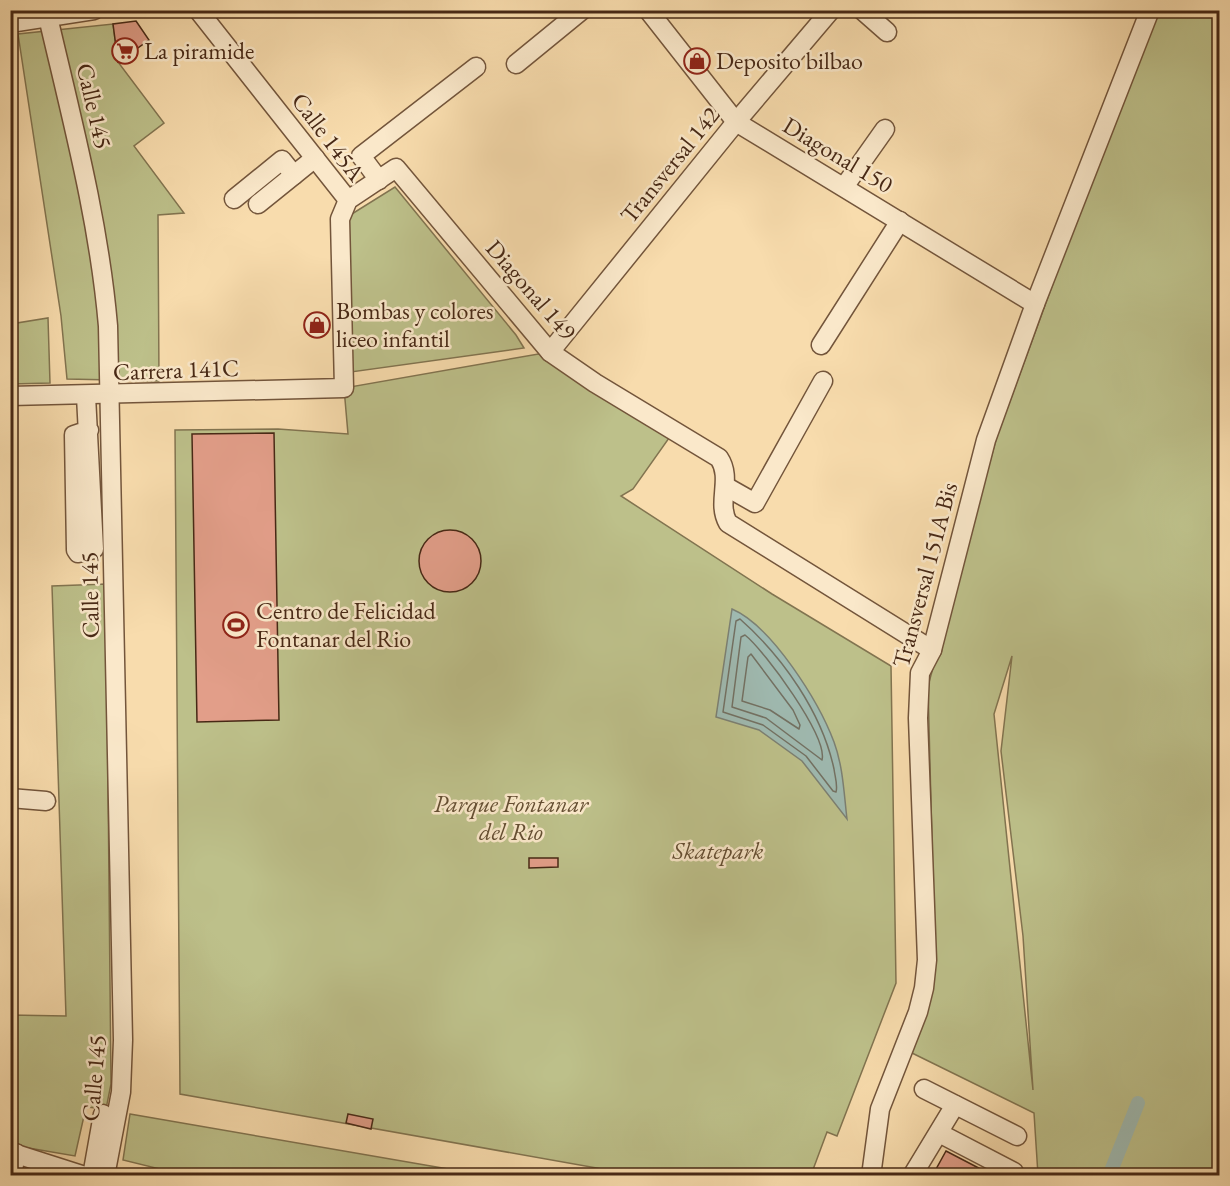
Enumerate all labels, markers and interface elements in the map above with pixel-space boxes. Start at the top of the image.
place label: La piramide [144,35,254,66]
supermarket icon: La piramide [110,36,140,66]
place label: Deposito bilbao [716,45,863,76]
shop icon: Deposito bilbao [682,46,712,76]
street label: Calle 145 [70,60,119,152]
street label: Calle 145A [285,86,372,188]
street label: Transversal 142 [613,100,726,229]
street label: Diagonal 150 [777,110,899,200]
street label: Diagonal 149 [479,233,584,347]
place label: Bombas y colores liceo infantil [336,295,494,354]
shop icon: Bombas y colores liceo infantil [302,310,332,340]
street label: Carrera 141C [112,352,239,387]
street label: Transversal 151A Bis [885,479,964,671]
street label: Calle 145 [73,551,106,639]
place label: Centro de Felicidad Fontanar del Rio [256,595,437,654]
sports icon: Centro de Felicidad Fontanar del Rio [221,610,251,640]
park label: Parque Fontanar del Rio [434,788,590,847]
park label: Skatepark [672,835,764,866]
street label: Calle 145 [74,1033,113,1123]

